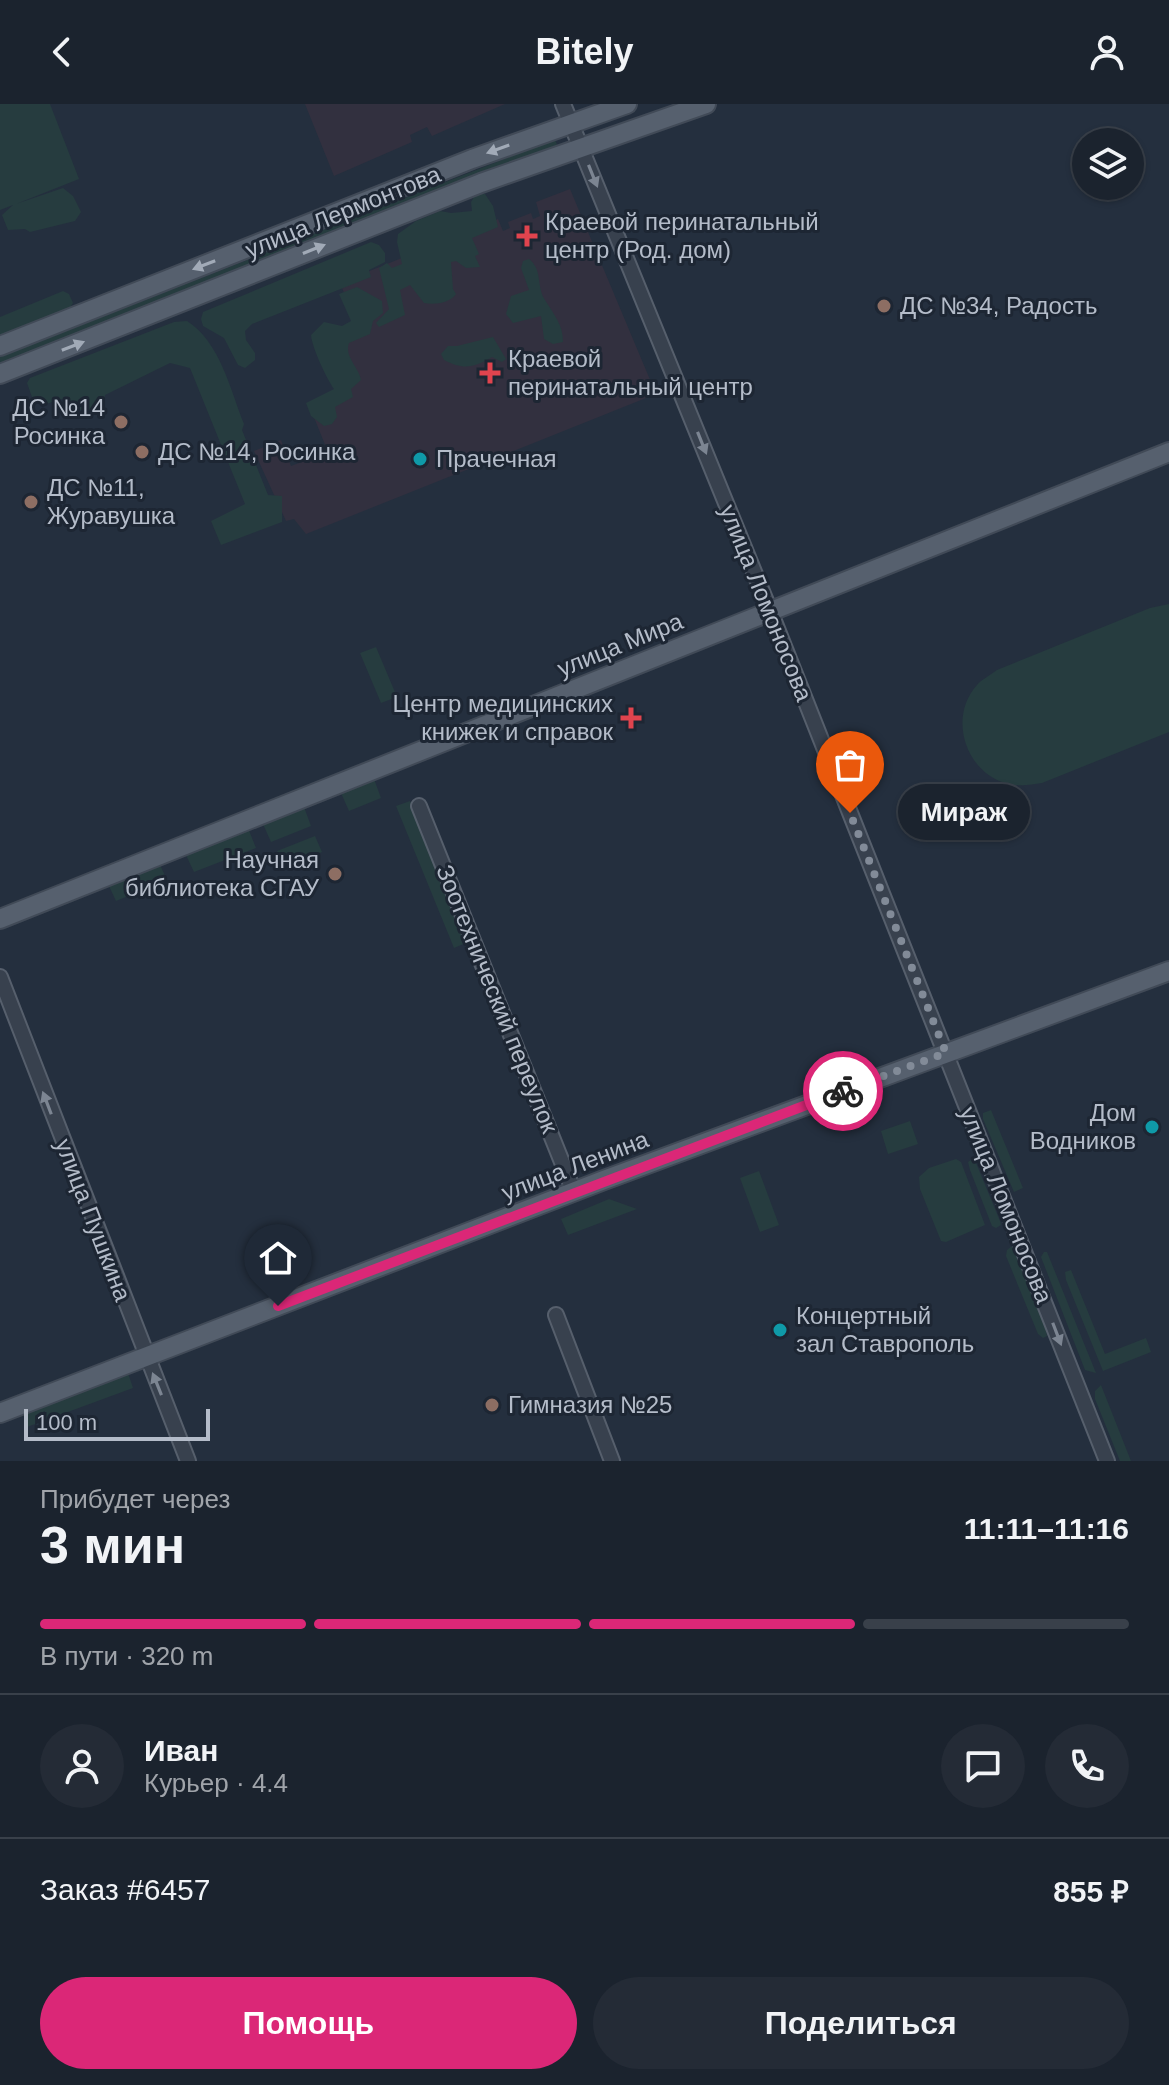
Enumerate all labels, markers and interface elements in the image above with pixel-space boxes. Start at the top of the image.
icon: back [40,30,84,74]
icon: person [1085,30,1129,74]
text: Bitely [535,31,634,72]
map controls [1072,128,1144,200]
button: layers [1072,128,1144,200]
one-way arrow [486,143,510,156]
street label: улица Лермонтова [241,160,445,263]
one-way arrow [587,164,600,188]
place label: Краевой перинатальный центр (Род. дом) [545,208,819,263]
marker: Краевой перинатальный центр (Род. дом) [516,225,538,247]
one-way arrow [302,243,326,256]
one-way arrow [192,259,216,272]
place label: ДС №34, Радость [900,292,1097,319]
marker: ДС №34, Радость [875,297,893,315]
one-way arrow [61,339,85,352]
place label: Краевой перинатальный центр [508,345,753,400]
marker: Краевой перинатальный центр [479,362,501,384]
place label: ДС №14 Росинка [12,394,106,449]
marker: ДС №14 Росинка [112,413,130,431]
one-way arrow [695,431,708,455]
place label: ДС №14, Росинка [158,438,356,465]
marker: ДС №14, Росинка [133,443,151,461]
place label: Прачечная [436,445,557,472]
marker: Прачечная [411,450,429,468]
place label: ДС №11, Журавушка [47,474,176,529]
marker: ДС №11, Журавушка [22,493,40,511]
street label: улица Ломоносова [715,501,818,706]
street label: улица Мира [553,607,687,682]
place label: Центр медицинских книжек и справок [393,690,613,745]
marker: Центр медицинских книжек и справок [620,707,642,729]
pin [816,731,884,813]
icon: bag [828,743,872,787]
callout: Мираж [898,785,1030,841]
text: Мираж [921,797,1007,827]
place label: Научная библиотека СГАУ [125,846,320,901]
street label: Зоотехнический переулок [431,861,564,1137]
marker: Научная библиотека СГАУ [326,865,344,883]
courier [803,1051,883,1131]
icon: bike [821,1069,865,1113]
one-way arrow [40,1091,53,1115]
place label: Дом Водников [1030,1099,1136,1154]
street label: улица Ломоносова [955,1103,1058,1308]
marker: Дом Водников [1143,1118,1161,1136]
street label: улица Ленина [498,1125,653,1206]
street label: улица Пушкина [50,1135,137,1305]
pin [244,1224,312,1306]
icon: home [256,1236,300,1280]
place label: Концертный зал Ставрополь [796,1302,974,1357]
marker: Концертный зал Ставрополь [771,1321,789,1339]
one-way arrow [1051,1322,1064,1346]
one-way arrow [150,1372,163,1396]
place label: Гимназия №25 [508,1391,672,1418]
marker: Гимназия №25 [483,1396,501,1414]
scale bar [24,1405,210,1441]
text: 100 m [36,1410,97,1435]
text: Прибудет через [40,1484,230,1514]
text: 11:11–11:16 [964,1512,1129,1545]
text: 3 мин [40,1516,185,1574]
text: В пути · 320 m [40,1641,213,1671]
button: person [40,1724,124,1808]
button: chat [941,1724,1025,1808]
button: phone [1045,1724,1129,1808]
text: Иван [144,1734,218,1767]
text: Курьер · 4.4 [144,1768,288,1798]
text: Заказ #6457 [40,1873,210,1906]
text: 855 ₽ [1053,1875,1129,1908]
button: Помощь [40,1977,577,2069]
button: Поделиться [593,1977,1129,2069]

